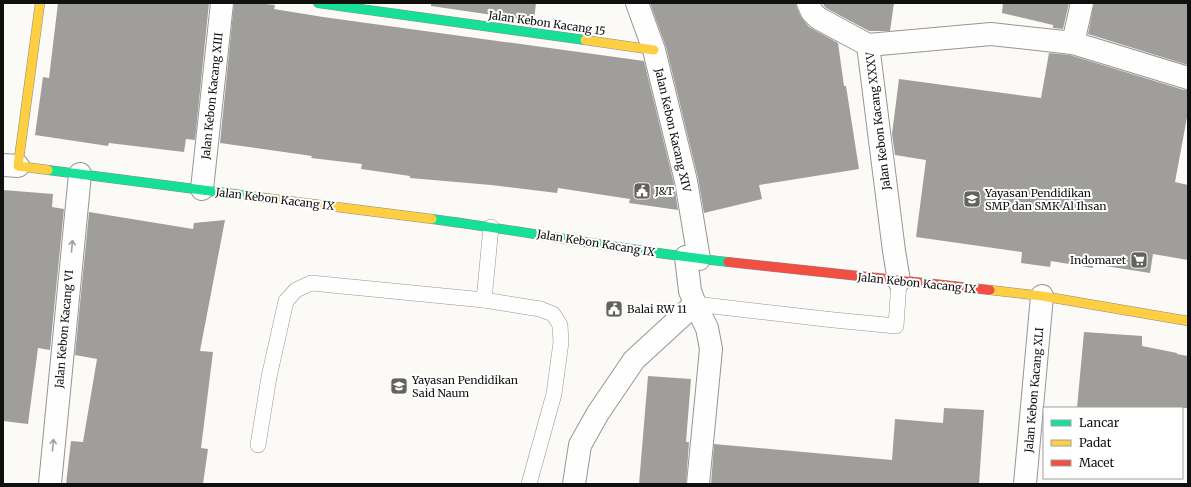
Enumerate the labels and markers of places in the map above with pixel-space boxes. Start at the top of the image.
public building icon: J&T [632,181,652,201]
place label: J&T [654,184,674,198]
place label: Yayasan Pendidikan SMP dan SMK Al Ihsan [984,186,1107,213]
school or university icon: Yayasan Pendidikan SMP dan SMK Al Ihsan [962,189,982,209]
supermarket icon: Indomaret [1129,250,1149,270]
place label: Indomaret [1070,253,1127,267]
public building icon: Balai RW 11 [604,299,624,319]
place label: Balai RW 11 [627,302,687,316]
place label: Yayasan Pendidikan Said Naum [411,373,519,400]
school or university icon: Yayasan Pendidikan Said Naum [389,376,409,396]

